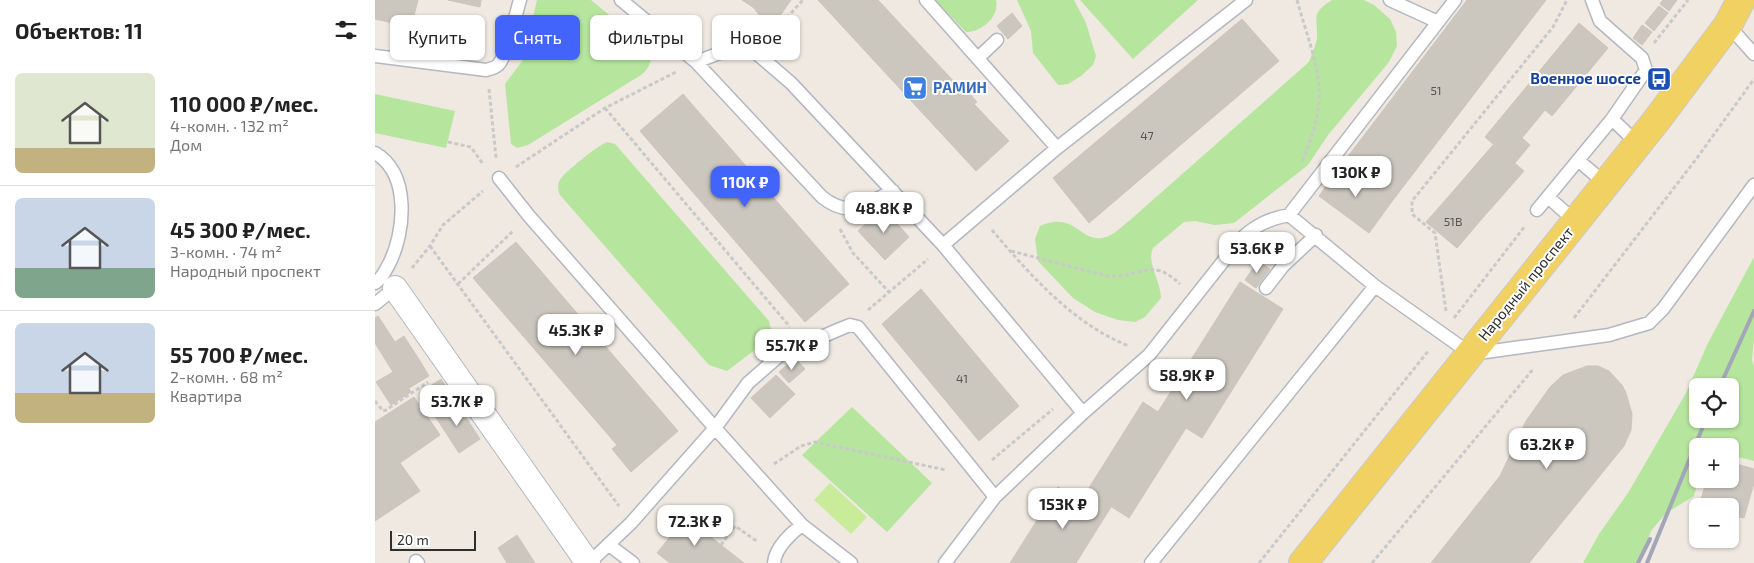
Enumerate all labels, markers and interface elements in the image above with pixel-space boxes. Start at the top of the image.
chip: Купить [390,15,485,60]
chip: Снять [495,15,580,60]
chip: Фильтры [590,15,702,60]
chip: Новое [712,15,800,60]
icon: filters [332,16,360,44]
text: Объектов: 11 [15,18,143,43]
bus stop icon: Военное шоссе [1646,66,1672,92]
place label: Военное шоссе [1530,69,1641,87]
supermarket icon: РАМИН [902,75,928,101]
place label: РАМИН [933,78,987,96]
house number: 51 [1430,83,1442,97]
text: 110 000 ₽/мес. [170,91,318,116]
icon: home [55,93,115,153]
text: 4-комн. · 132 m² [170,116,289,135]
house number: 47 [1140,128,1154,142]
text: Дом [170,135,202,154]
pin: 130K ₽ [1315,156,1397,198]
text: 130K ₽ [1332,162,1380,181]
pin: 110K ₽ [704,166,786,208]
text: 110K ₽ [722,172,768,191]
pin: 48.8K ₽ [838,192,930,234]
text: 48.8K ₽ [856,198,912,217]
house number: 51В [1444,214,1462,228]
text: 45 300 ₽/мес. [170,217,311,242]
icon: home [55,218,115,278]
street label: Народный проспект [1474,223,1577,344]
pin: 53.6K ₽ [1211,232,1303,274]
text: 53.6K ₽ [1230,238,1284,257]
text: 3-комн. · 74 m² [170,242,282,261]
text: Народный проспект [170,261,321,280]
pin: 45.3K ₽ [530,314,622,356]
text: 45.3K ₽ [549,320,603,339]
pin: 55.7K ₽ [746,328,838,371]
text: 55.7K ₽ [766,335,818,354]
text: 55 700 ₽/мес. [170,342,308,367]
icon: home [55,343,115,403]
pin: 58.9K ₽ [1141,358,1233,401]
text: 58.9K ₽ [1159,365,1215,384]
text: 2-комн. · 68 m² [170,367,283,386]
house number: 41 [956,371,968,385]
map controls [1689,378,1739,548]
button: locate [1689,378,1739,428]
pin: 53.7K ₽ [411,384,503,427]
text: Квартира [170,386,242,405]
text: 53.7K ₽ [431,391,483,410]
pin: 63.2K ₽ [1501,428,1593,470]
text: 63.2K ₽ [1520,434,1574,453]
button: + [1689,438,1739,488]
pin: 153K ₽ [1022,488,1104,530]
text: 153K ₽ [1039,494,1087,513]
button: − [1689,498,1739,548]
pin: 72.3K ₽ [649,504,741,547]
text: 72.3K ₽ [668,511,722,530]
scale bar [390,528,476,551]
text: 20 m [397,531,429,548]

